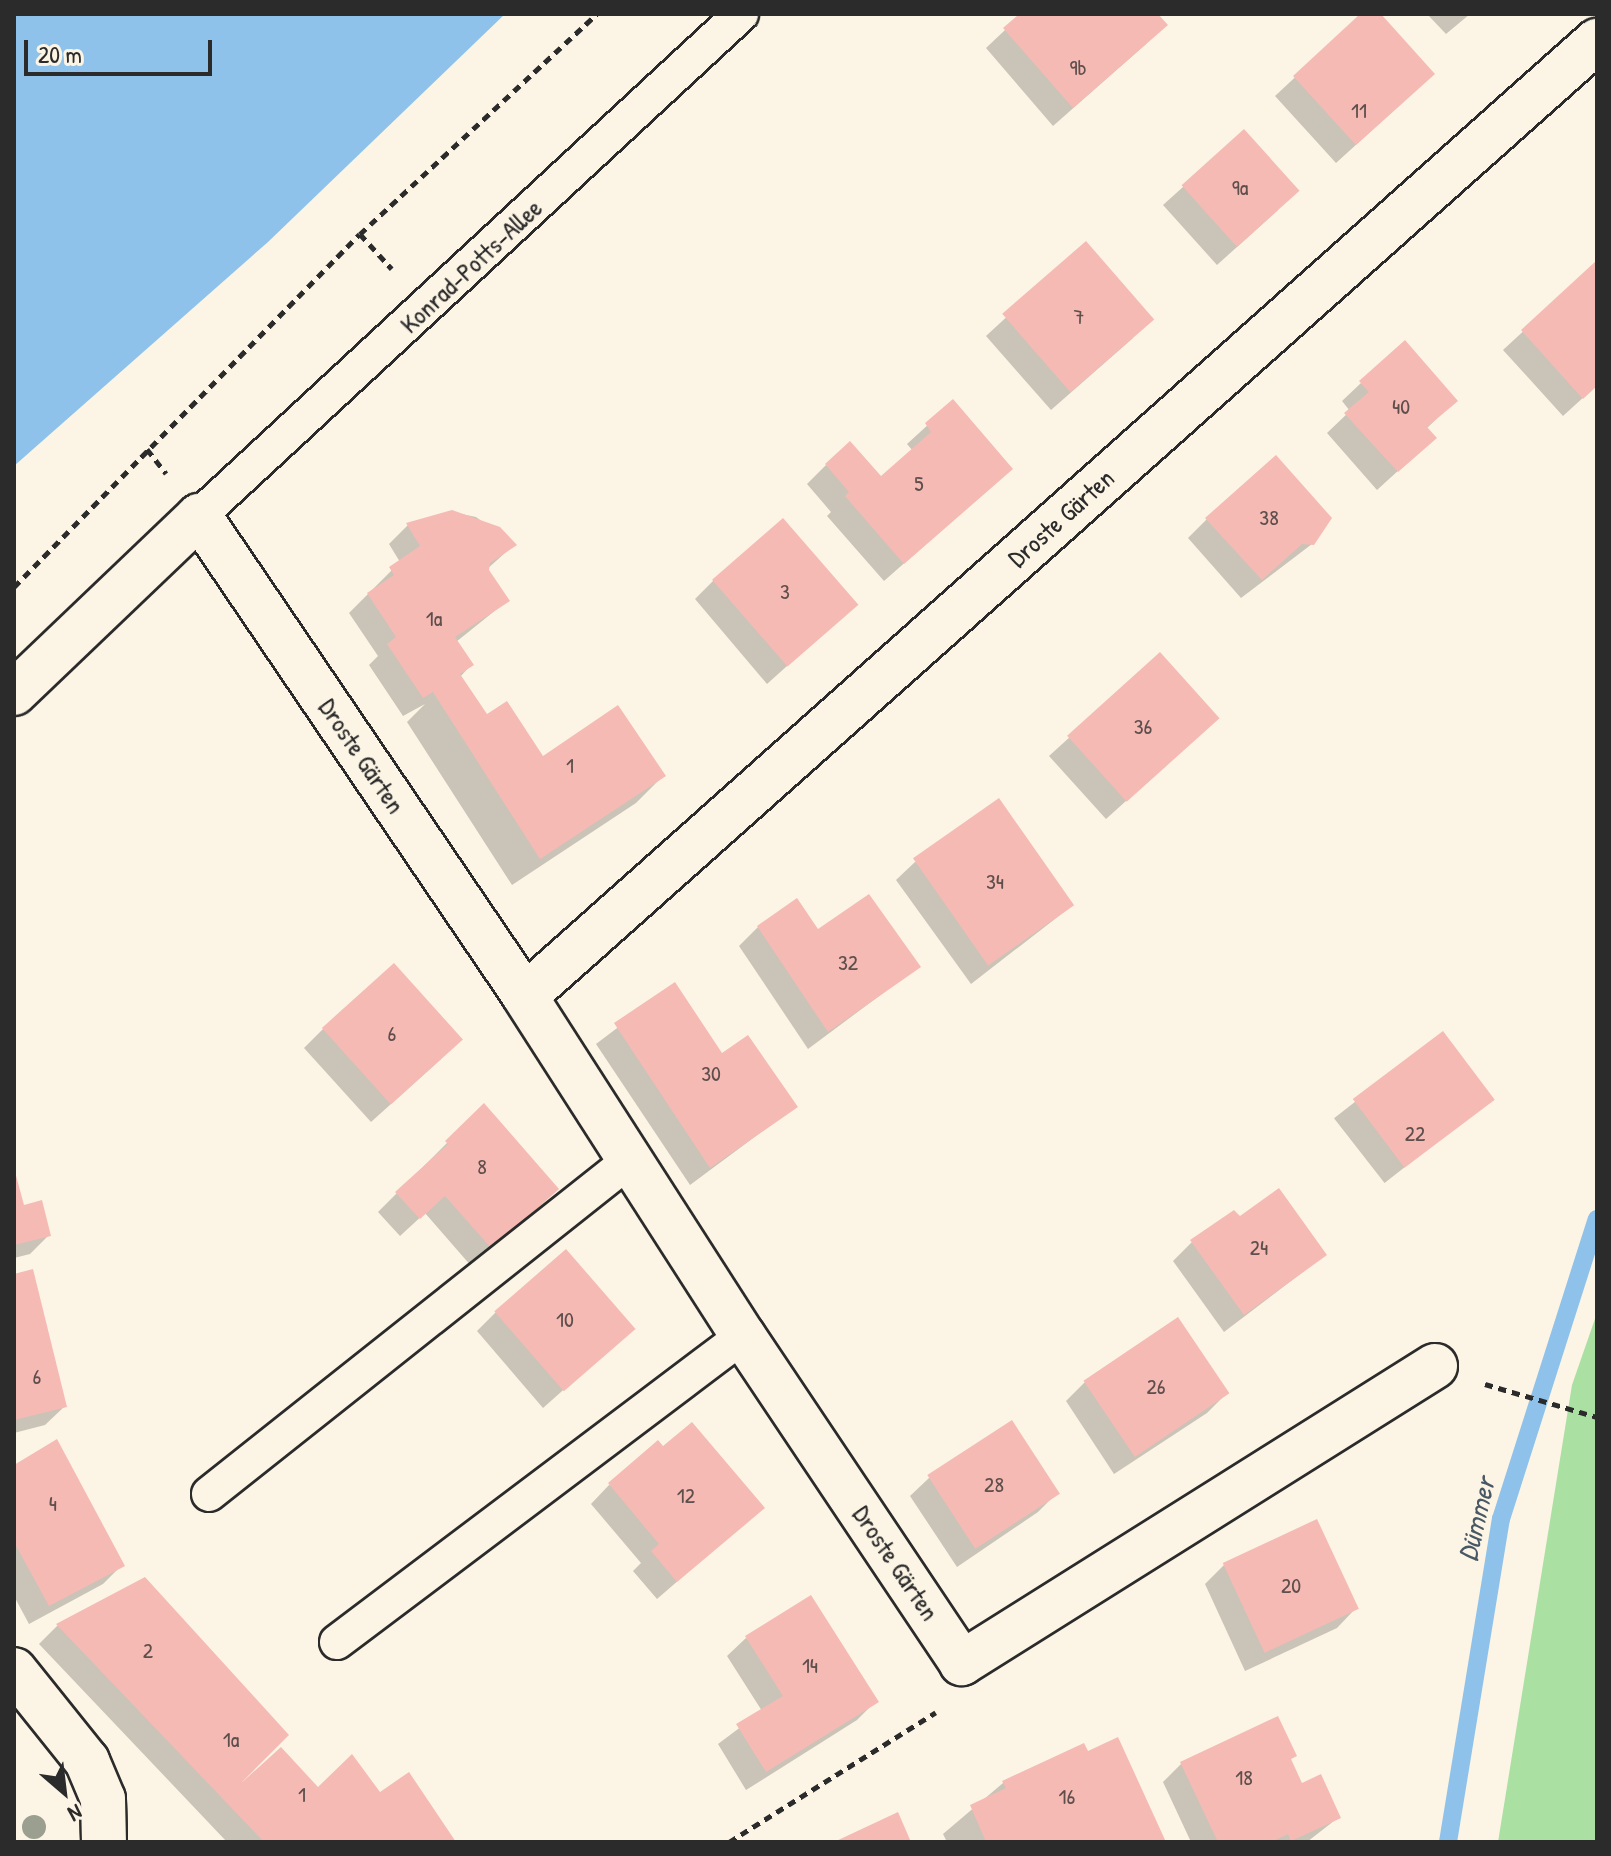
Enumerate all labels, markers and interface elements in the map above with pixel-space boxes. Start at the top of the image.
scale bar [28,24,216,74]
text: 20 m [38,38,82,70]
house number: 9b [1069,55,1087,81]
house number: 11 [1351,98,1367,124]
house number: 9a [1232,175,1248,201]
street label: Konrad-Potts-Allee [394,192,548,340]
house number: 7 [1074,304,1084,330]
house number: 40 [1392,394,1410,420]
street label: Droste Gärten [1002,462,1120,574]
house number: 5 [914,471,924,497]
house number: 38 [1259,505,1279,531]
house number: 3 [780,579,790,605]
house number: 1a [426,606,442,632]
street label: Droste Gärten [312,693,412,819]
house number: 36 [1134,714,1152,740]
house number: 1 [566,753,574,779]
house number: 34 [986,869,1004,895]
house number: 32 [838,950,858,976]
house number: 6 [388,1021,396,1047]
house number: 30 [701,1061,721,1087]
house number: 22 [1405,1121,1425,1147]
house number: 8 [477,1154,487,1180]
house number: 24 [1250,1235,1268,1261]
house number: 10 [556,1307,574,1333]
house number: 6 [33,1364,41,1390]
house number: 26 [1146,1374,1166,1400]
house number: 28 [984,1472,1004,1498]
water label: Dümmer [1450,1474,1502,1564]
house number: 12 [677,1483,695,1509]
house number: 4 [49,1491,57,1517]
street label: Droste Gärten [846,1500,946,1626]
house number: 20 [1281,1573,1301,1599]
house number: 2 [143,1638,153,1664]
house number: 14 [802,1653,818,1679]
house number: 1a [223,1727,239,1753]
north arrow [24,1752,104,1832]
house number: 18 [1235,1765,1253,1791]
house number: 1 [298,1782,306,1808]
house number: 16 [1059,1784,1075,1810]
text: N [63,1797,87,1829]

